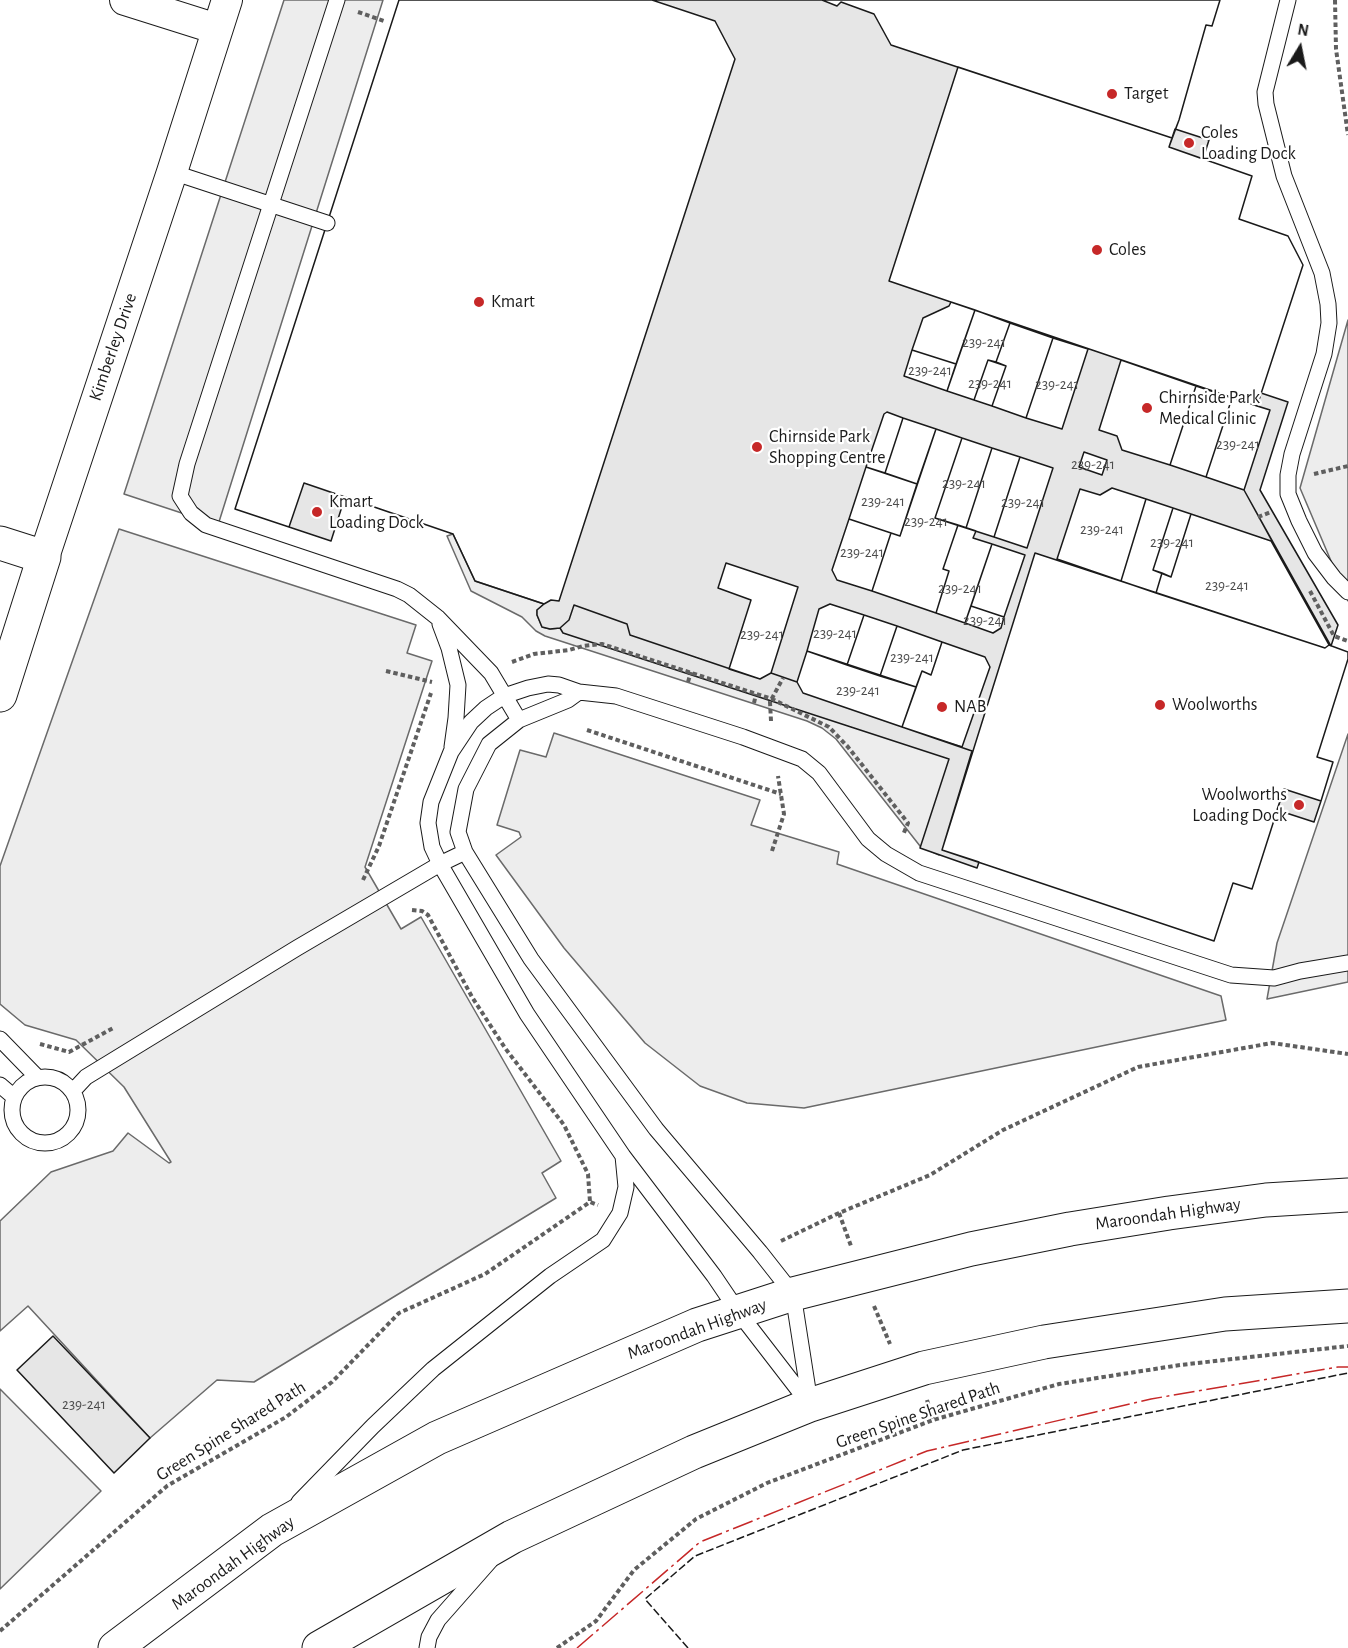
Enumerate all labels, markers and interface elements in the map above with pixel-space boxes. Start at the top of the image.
north arrow [1270,18,1330,78]
text: N [1296,21,1310,39]
place label: Target [1124,83,1168,105]
marker: Target [1105,87,1119,101]
place label: Coles Loading Dock [1201,122,1296,164]
marker: Coles Loading Dock [1182,136,1196,150]
place label: Coles [1109,239,1146,261]
marker: Coles [1090,243,1104,257]
street label: Kimberley Drive [84,290,142,404]
place label: Kmart [491,291,535,313]
marker: Kmart [472,295,486,309]
house number: 239-241 [962,333,1006,351]
house number: 239-241 [908,361,952,379]
house number: 239-241 [968,374,1012,392]
house number: 239-241 [1035,375,1079,393]
place label: Chirnside Park Medical Clinic [1159,387,1260,430]
marker: Chirnside Park Medical Clinic [1140,401,1154,415]
place label: Chirnside Park Shopping Centre [769,426,886,468]
house number: 239-241 [1216,435,1260,453]
marker: Chirnside Park Shopping Centre [750,440,764,454]
house number: 239-241 [1071,455,1115,473]
house number: 239-241 [942,474,986,492]
place label: Kmart Loading Dock [329,491,424,534]
house number: 239-241 [861,492,905,510]
house number: 239-241 [1001,493,1045,511]
marker: Kmart Loading Dock [310,505,324,519]
house number: 239-241 [904,512,948,530]
house number: 239-241 [1080,520,1124,538]
house number: 239-241 [1150,533,1194,551]
house number: 239-241 [840,543,884,561]
house number: 239-241 [1205,576,1249,594]
house number: 239-241 [938,579,982,597]
house number: 239-241 [963,611,1007,629]
house number: 239-241 [813,624,857,642]
house number: 239-241 [740,625,784,643]
house number: 239-241 [890,648,934,666]
house number: 239-241 [836,681,880,699]
place label: Woolworths [1172,694,1257,716]
place label: NAB [954,696,986,718]
marker: Woolworths [1153,698,1167,712]
marker: NAB [935,700,949,714]
place label: Woolworths Loading Dock [1192,784,1287,826]
marker: Woolworths Loading Dock [1292,798,1306,812]
street label: Maroondah Highway [1094,1193,1242,1235]
street label: Maroondah Highway [624,1294,770,1364]
street label: Green Spine Shared Path [152,1376,310,1486]
street label: Green Spine Shared Path [833,1377,1003,1453]
house number: 239-241 [62,1395,106,1413]
street label: Maroondah Highway [167,1511,299,1615]

